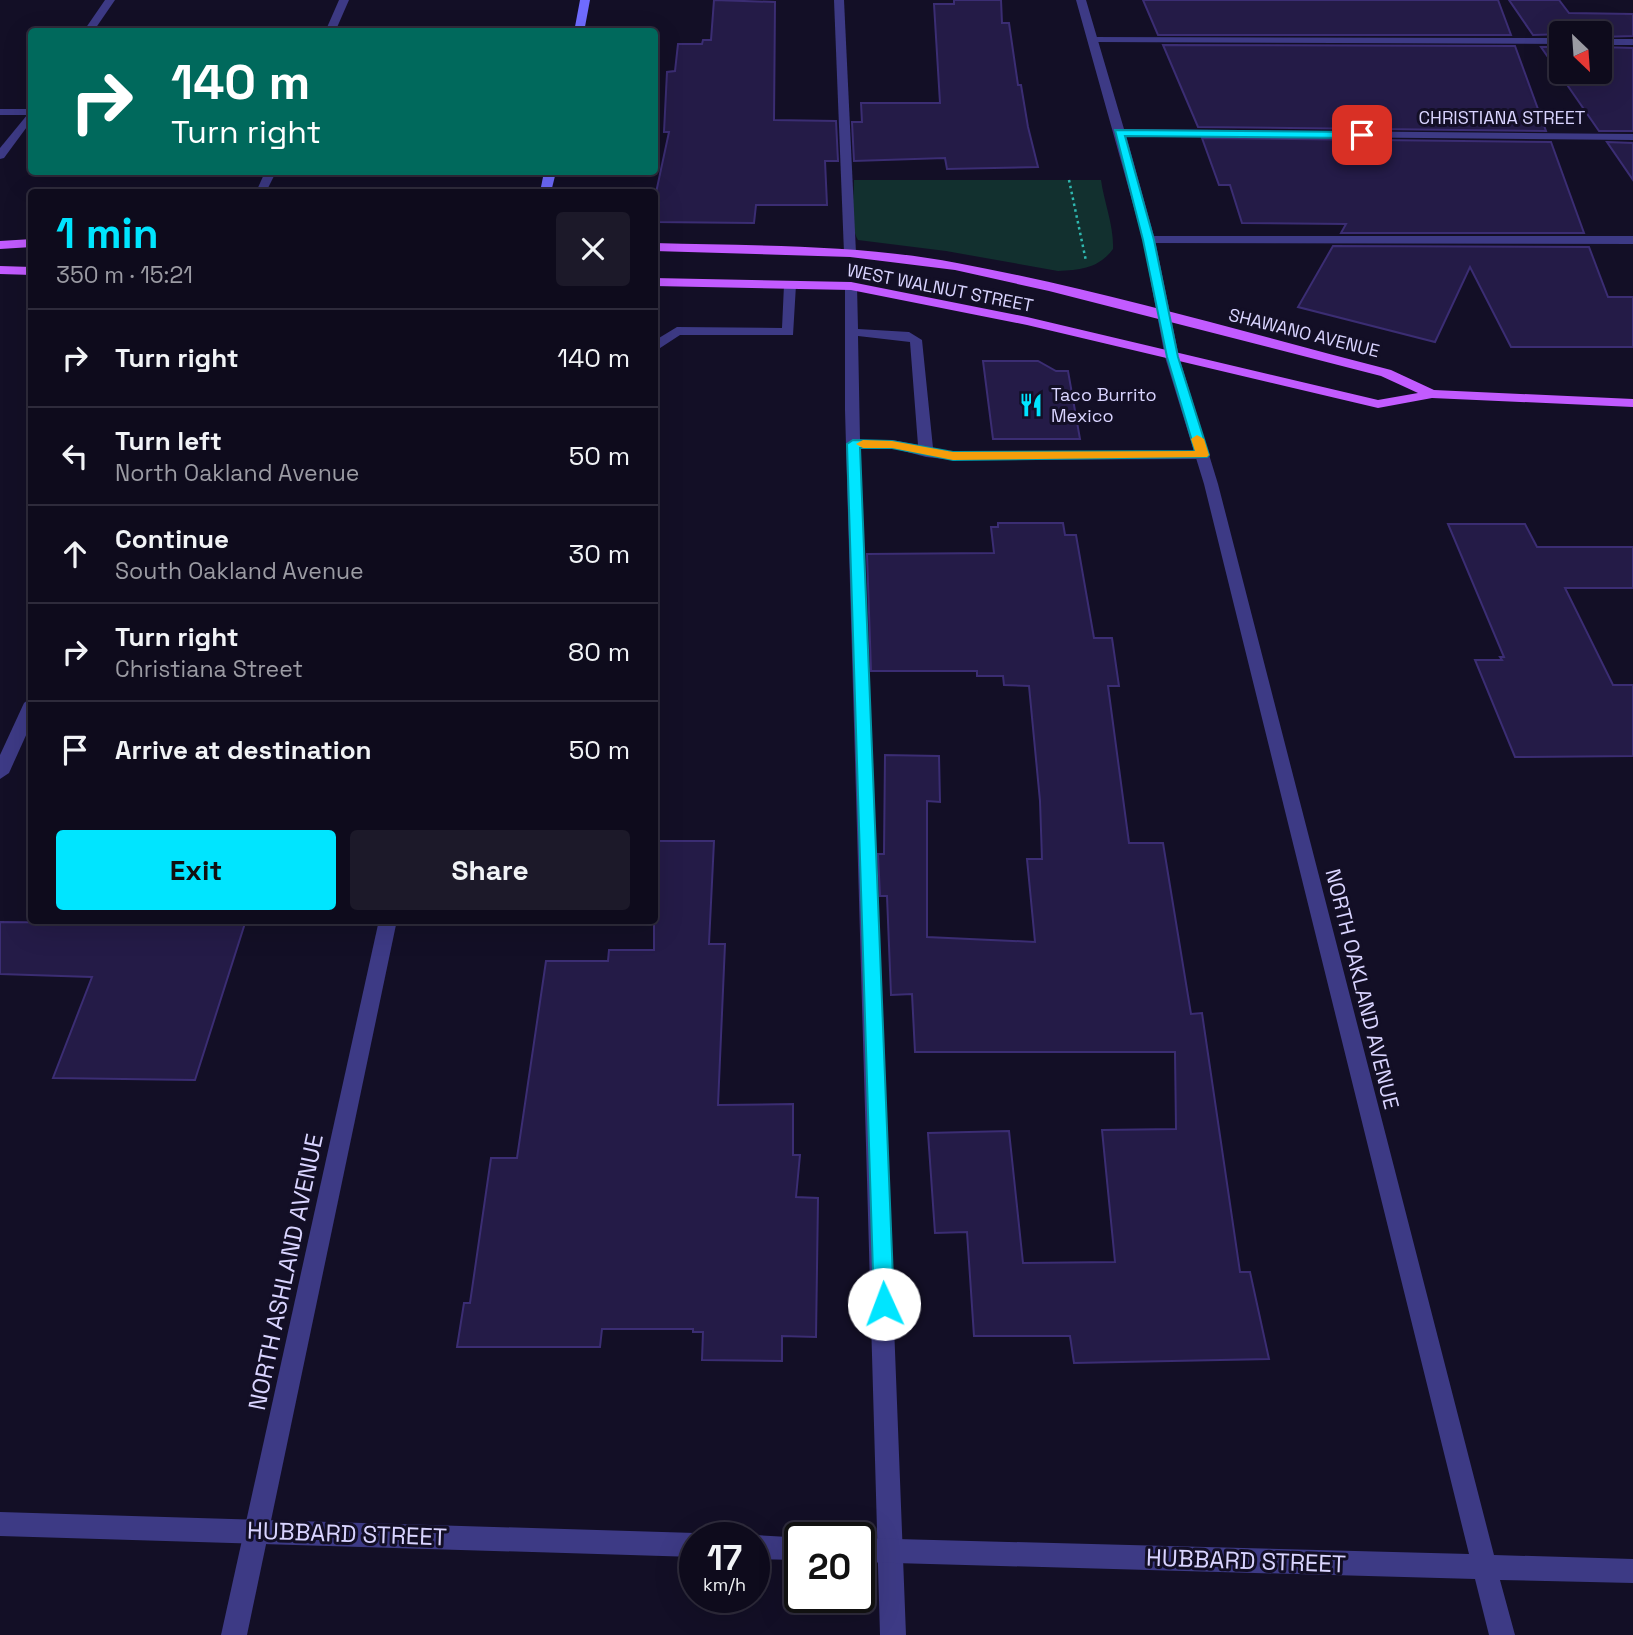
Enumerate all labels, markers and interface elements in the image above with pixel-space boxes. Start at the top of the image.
north arrow [1549,21,1612,84]
map controls [1549,21,1612,84]
text: 140 m [171,51,310,113]
icon: right [56,56,147,147]
pin [1332,105,1392,165]
street label: CHRISTIANA STREET [1419,106,1586,129]
text: Turn right [171,112,321,152]
icon: arrive [1343,116,1381,154]
text: 1 min [56,207,159,260]
button: close [556,212,630,286]
street label: WEST WALNUT STREET [845,258,1036,317]
text: 350 m · 15:21 [56,260,193,290]
street label: SHAWANO AVENUE [1226,303,1382,362]
icon: right [56,339,94,377]
text: Turn right [115,341,239,375]
text: 140 m [557,341,630,375]
place label: Taco Burrito Mexico [1051,383,1157,427]
restaurant icon: Taco Burrito Mexico [1017,391,1045,419]
text: Turn left [115,424,222,458]
icon: left [56,437,94,475]
text: 50 m [569,439,630,473]
text: North Oakland Avenue [115,458,359,488]
text: Continue [115,522,229,556]
icon: ahead [56,535,94,573]
text: 30 m [569,537,630,571]
text: South Oakland Avenue [115,556,364,586]
text: Turn right [115,620,239,654]
icon: right [56,633,94,671]
text: 80 m [568,635,630,669]
text: Christiana Street [115,654,303,684]
icon: arrive [56,731,94,769]
text: Arrive at destination [115,733,372,767]
text: 50 m [569,733,630,767]
button: Exit [56,830,336,910]
button: Share [350,830,630,910]
street label: NORTH OAKLAND AVENUE [1320,866,1405,1112]
street label: NORTH ASHLAND AVENUE [241,1131,330,1413]
position arrow [847,1267,921,1341]
street label: HUBBARD STREET [247,1515,448,1552]
speed limit sign: 20 [784,1522,875,1613]
text: 17 [707,1536,742,1580]
street label: HUBBARD STREET [1146,1542,1347,1579]
text: km/h [703,1573,746,1596]

